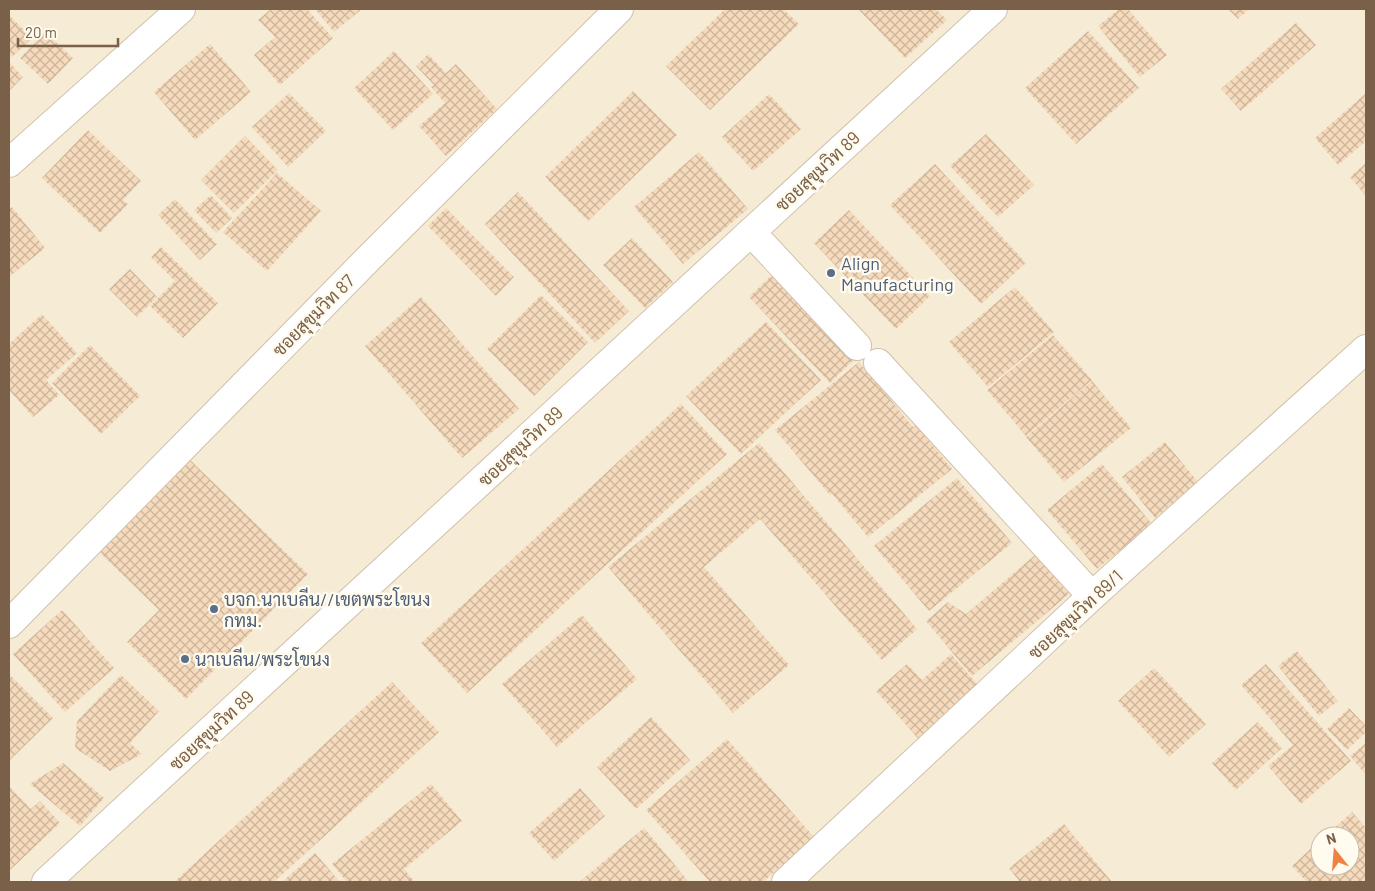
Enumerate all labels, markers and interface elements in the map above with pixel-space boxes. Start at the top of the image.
scale bar [18,15,118,47]
text: 20 m [25,23,57,41]
street label: ซอยสุขุมวิท 89 [770,126,865,217]
place label: Align Manufacturing [841,252,954,295]
marker: Align Manufacturing [825,267,837,279]
street label: ซอยสุขุมวิท 87 [268,269,360,362]
street label: ซอยสุขุมวิท 89 [473,401,568,492]
street label: ซอยสุขุมวิท 89/1 [1023,565,1128,665]
place label: บจก.นาเบลีน//เขตพระโขนง กทม. [224,587,430,631]
marker: บจก.นาเบลีน//เขตพระโขนง กทม. [208,603,220,615]
place label: นาเบลีน/พระโขนง [195,647,330,670]
marker: นาเบลีน/พระโขนง [179,653,191,665]
street label: ซอยสุขุมวิท 89 [164,685,259,776]
north arrow [1310,826,1360,876]
text: N [1324,829,1338,848]

